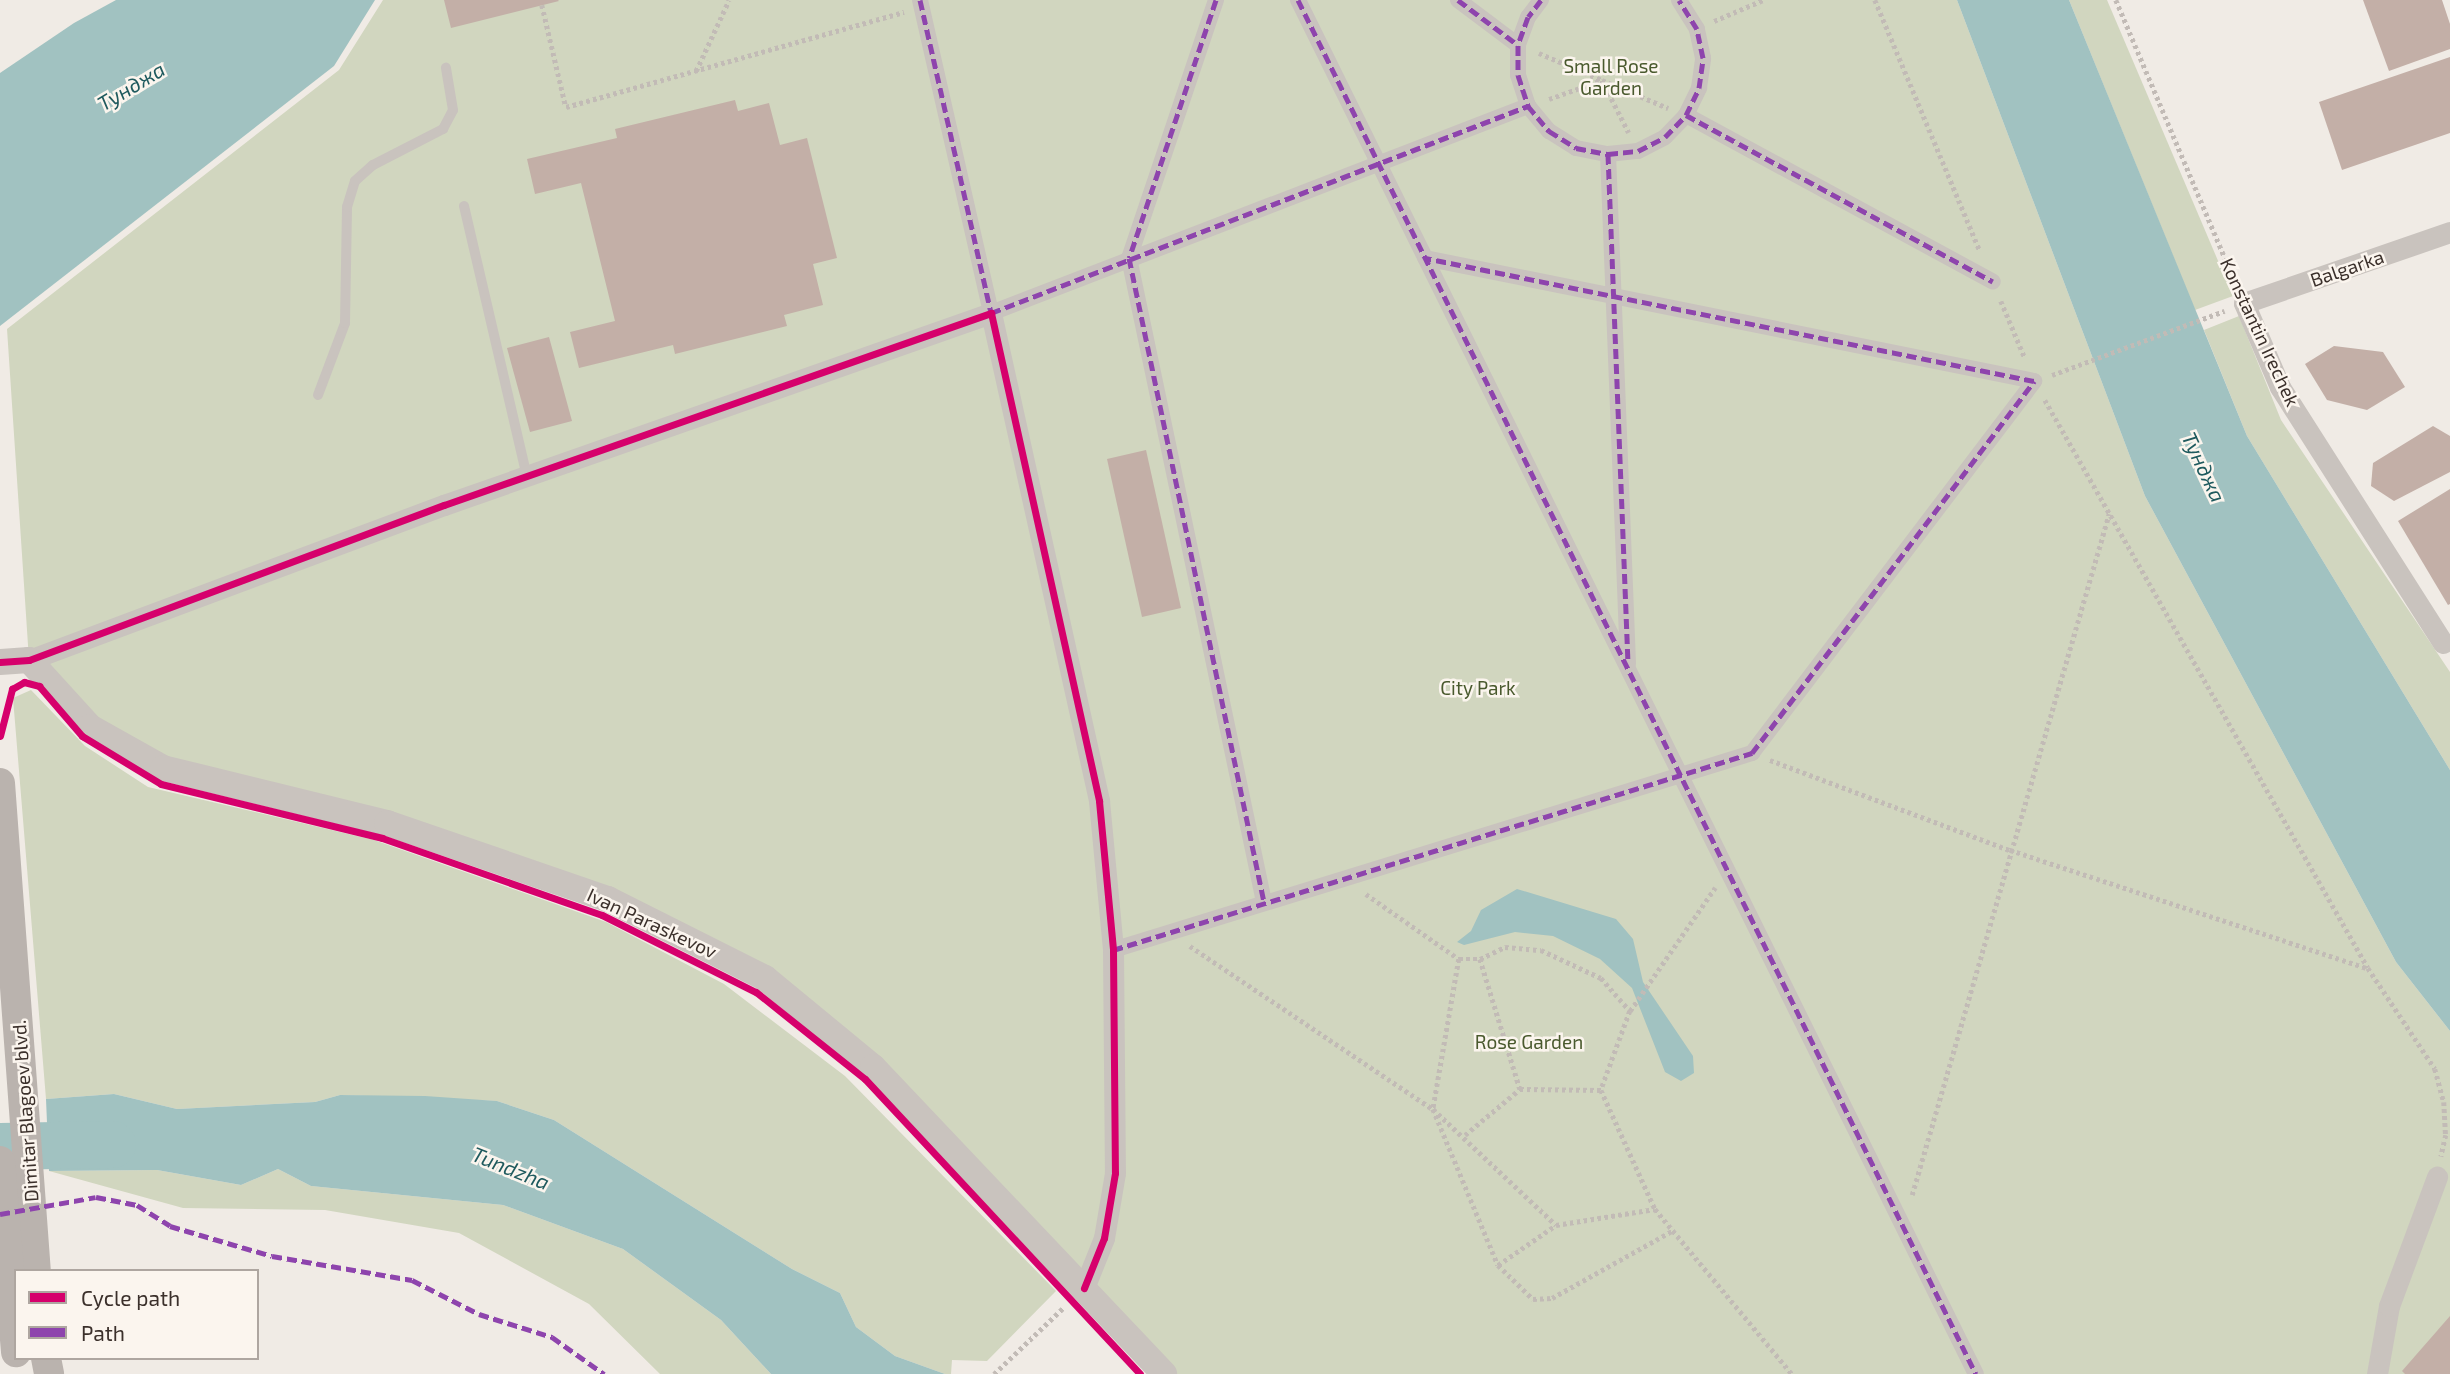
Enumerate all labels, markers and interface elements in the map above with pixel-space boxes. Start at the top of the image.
park label: Small Rose Garden [1563,55,1659,99]
water label: Тунджа [93,56,169,116]
street label: Balgarka [2307,245,2387,291]
street label: Konstantin Irechek [2216,254,2304,410]
water label: Тунджа [2177,428,2231,506]
park label: City Park [1440,677,1516,699]
street label: Ivan Paraskevov [584,883,720,963]
street label: Dimitar Blagoev blvd. [7,1019,43,1203]
park label: Rose Garden [1475,1031,1583,1053]
water label: Tundzha [469,1141,553,1195]
legend [14,1269,259,1360]
text: Cycle path [81,1285,180,1310]
text: Path [81,1320,125,1345]

